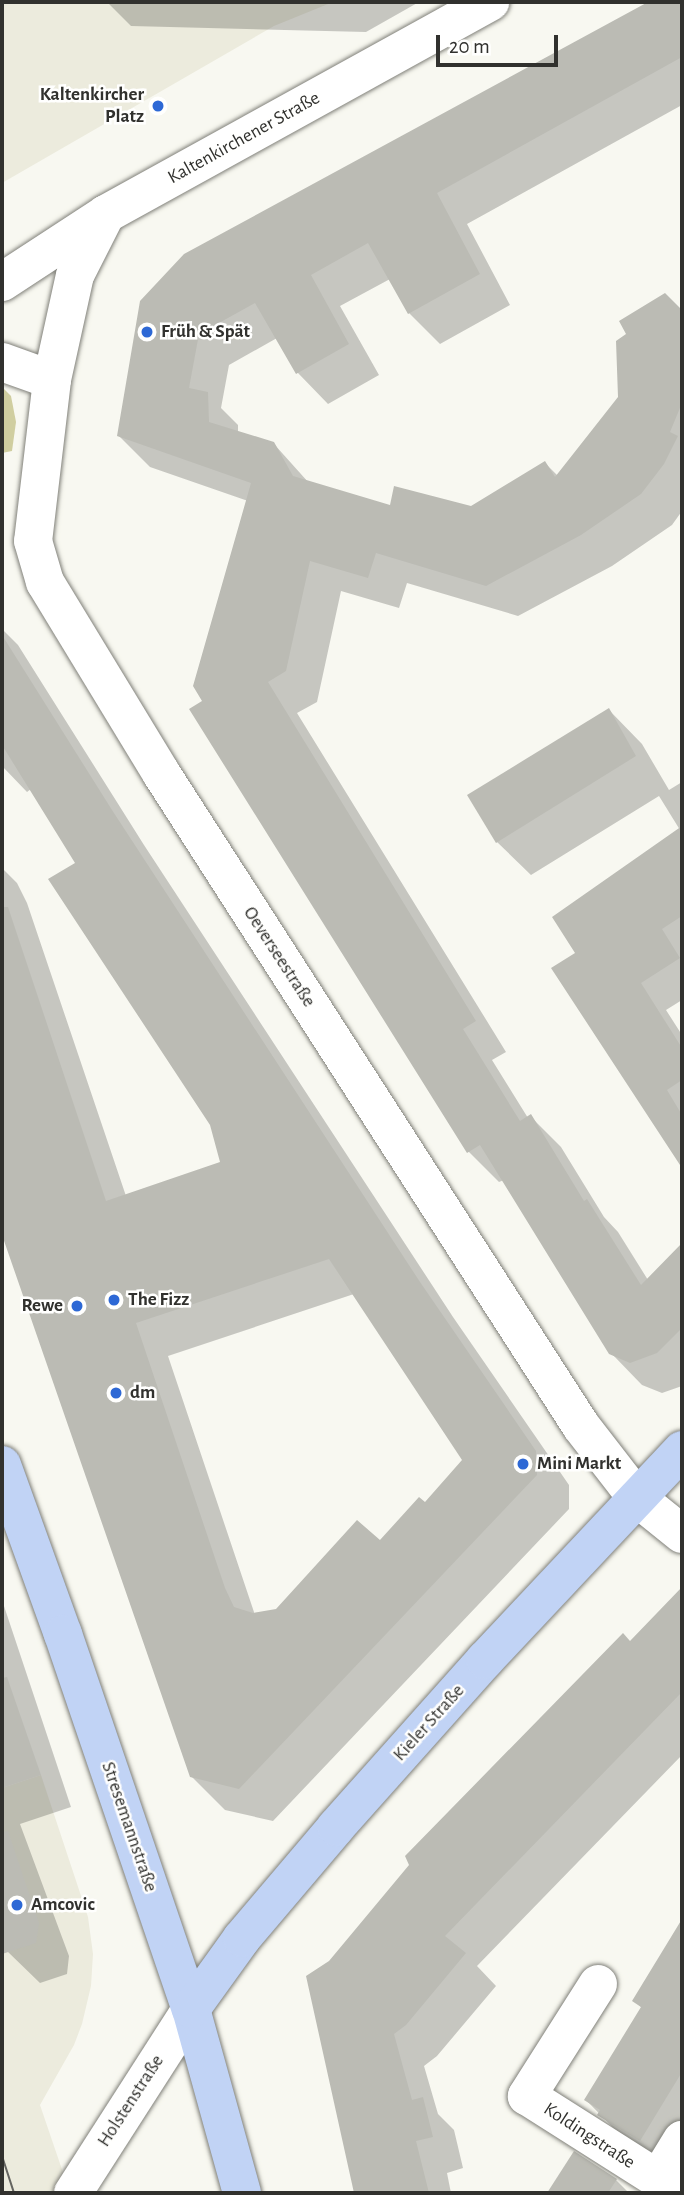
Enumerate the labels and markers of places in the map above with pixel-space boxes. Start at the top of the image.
place label: Kaltenkircher Platz [40,84,144,128]
marker: Kaltenkircher Platz [150,98,166,114]
place label: Früh & Spät [161,321,250,343]
marker: Früh & Spät [139,324,155,340]
place label: The Fizz [128,1289,189,1311]
marker: The Fizz [106,1292,122,1308]
place label: Rewe [21,1295,63,1317]
marker: Rewe [69,1298,85,1314]
place label: dm [130,1382,155,1404]
marker: dm [108,1385,124,1401]
place label: Mini Markt [537,1453,621,1475]
marker: Mini Markt [515,1456,531,1472]
place label: Amcovic [31,1894,95,1916]
marker: Amcovic [9,1897,25,1913]

